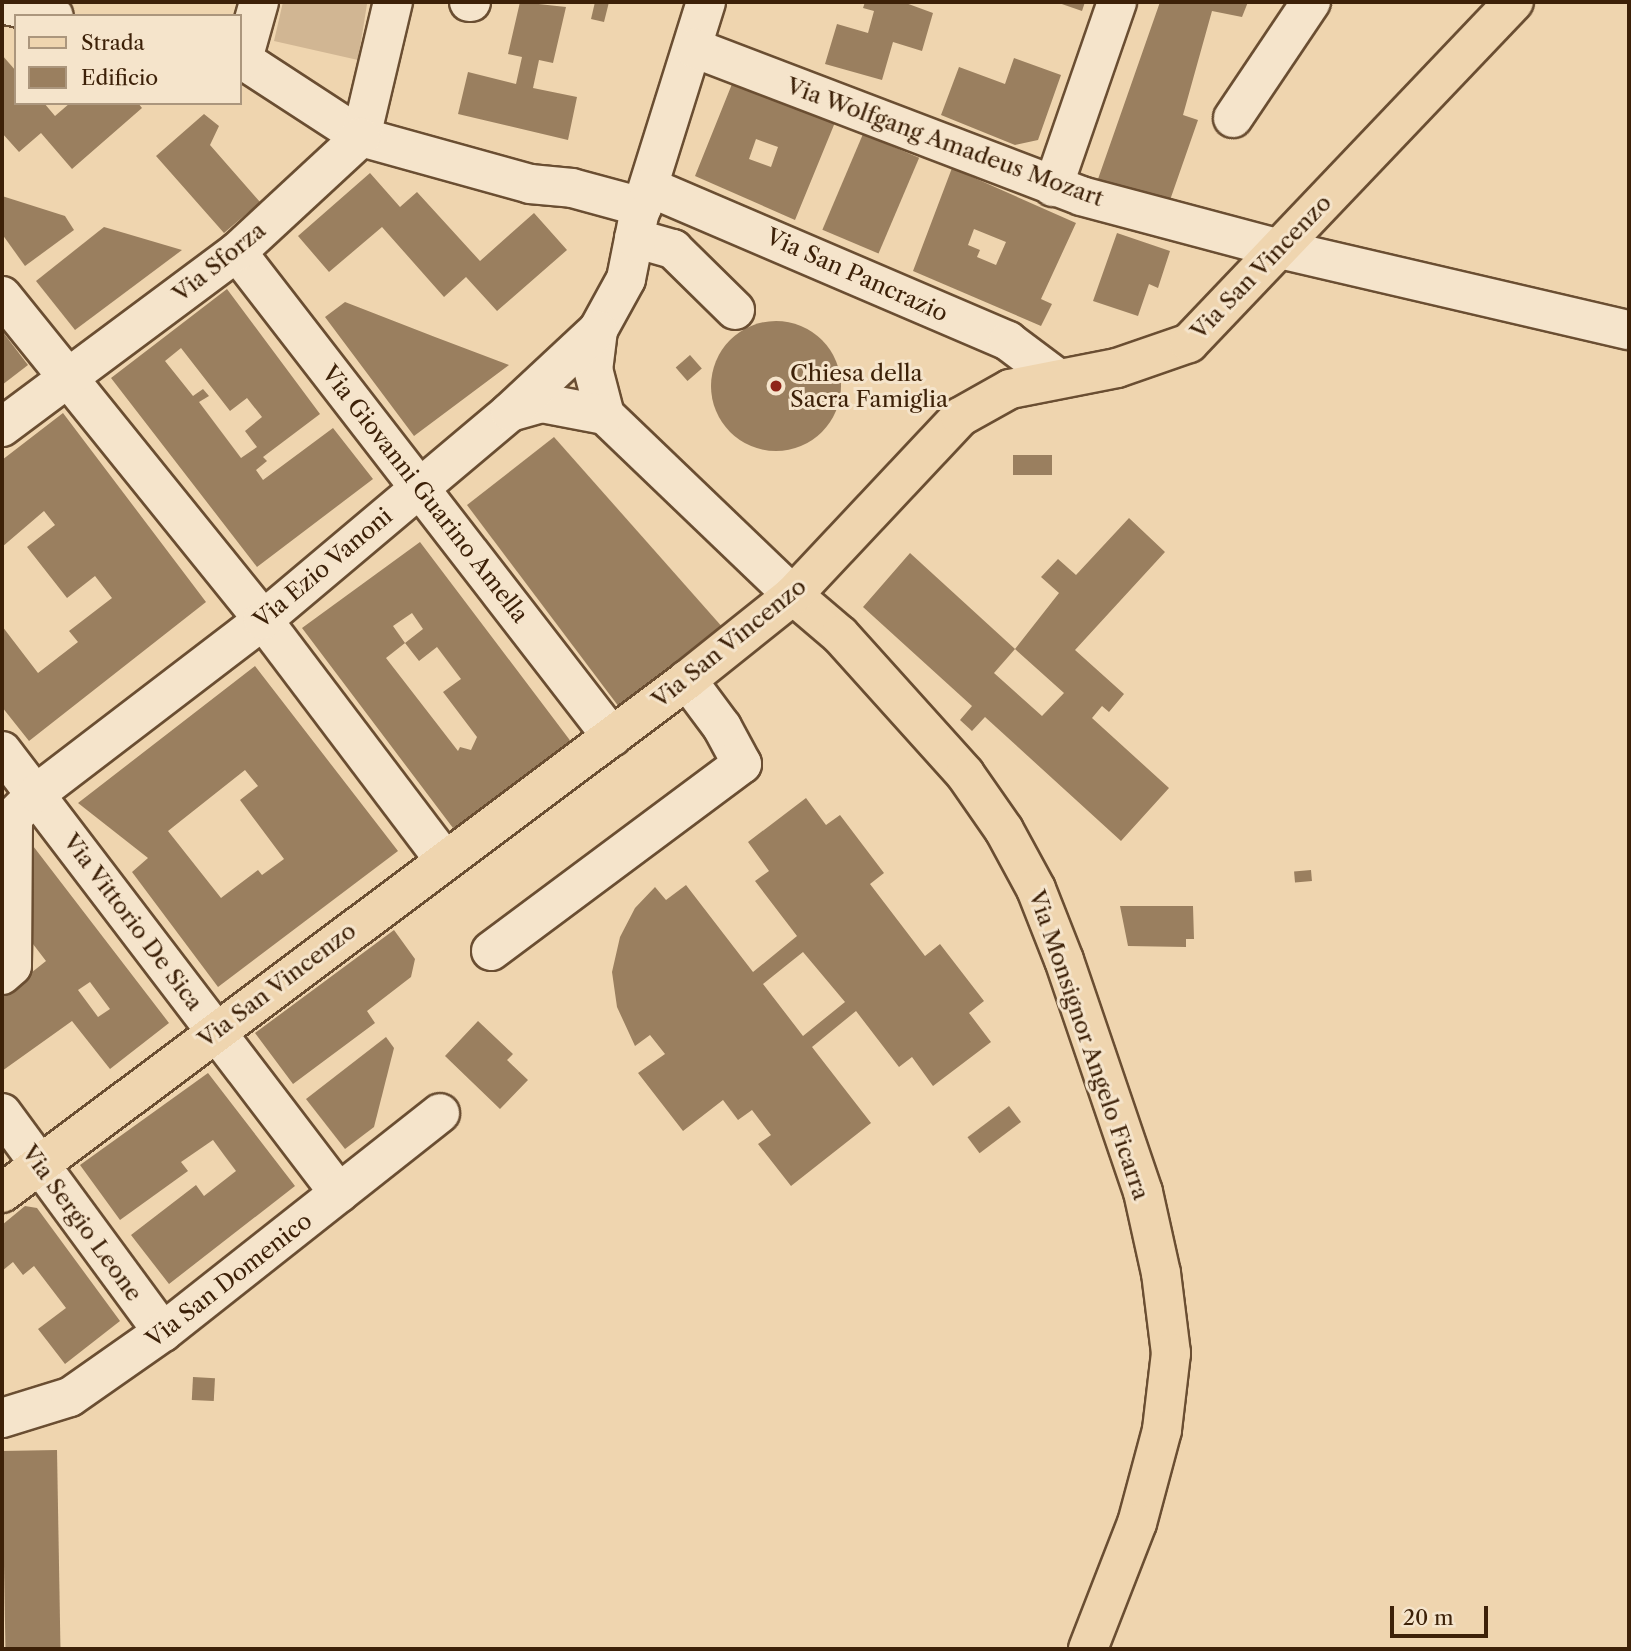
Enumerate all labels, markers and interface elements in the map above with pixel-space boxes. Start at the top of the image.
legend [14,14,242,105]
text: Strada [81,30,145,55]
text: Edificio [81,65,158,90]
street label: Via Wolfgang Amadeus Mozart [782,71,1108,213]
street label: Via San Vincenzo [1185,189,1337,345]
street label: Via Sforza [167,216,271,308]
street label: Via San Pancrazio [762,222,952,328]
street label: Via Giovanni Guarino Amella [316,359,534,629]
place label: Chiesa della Sacra Famiglia [790,359,948,413]
marker: Chiesa della Sacra Famiglia [768,378,784,394]
street label: Via Ezio Vanoni [248,502,398,634]
street label: Via San Vincenzo [646,572,812,714]
street label: Via Vittorio De Sica [57,828,209,1016]
street label: Via Monsignor Angelo Ficarra [1023,886,1155,1204]
street label: Via San Vincenzo [192,916,362,1054]
street label: Via Sergio Leone [16,1139,148,1307]
street label: Via San Domenico [141,1207,317,1353]
scale bar [1393,1592,1491,1636]
text: 20 m [1403,1605,1454,1630]

